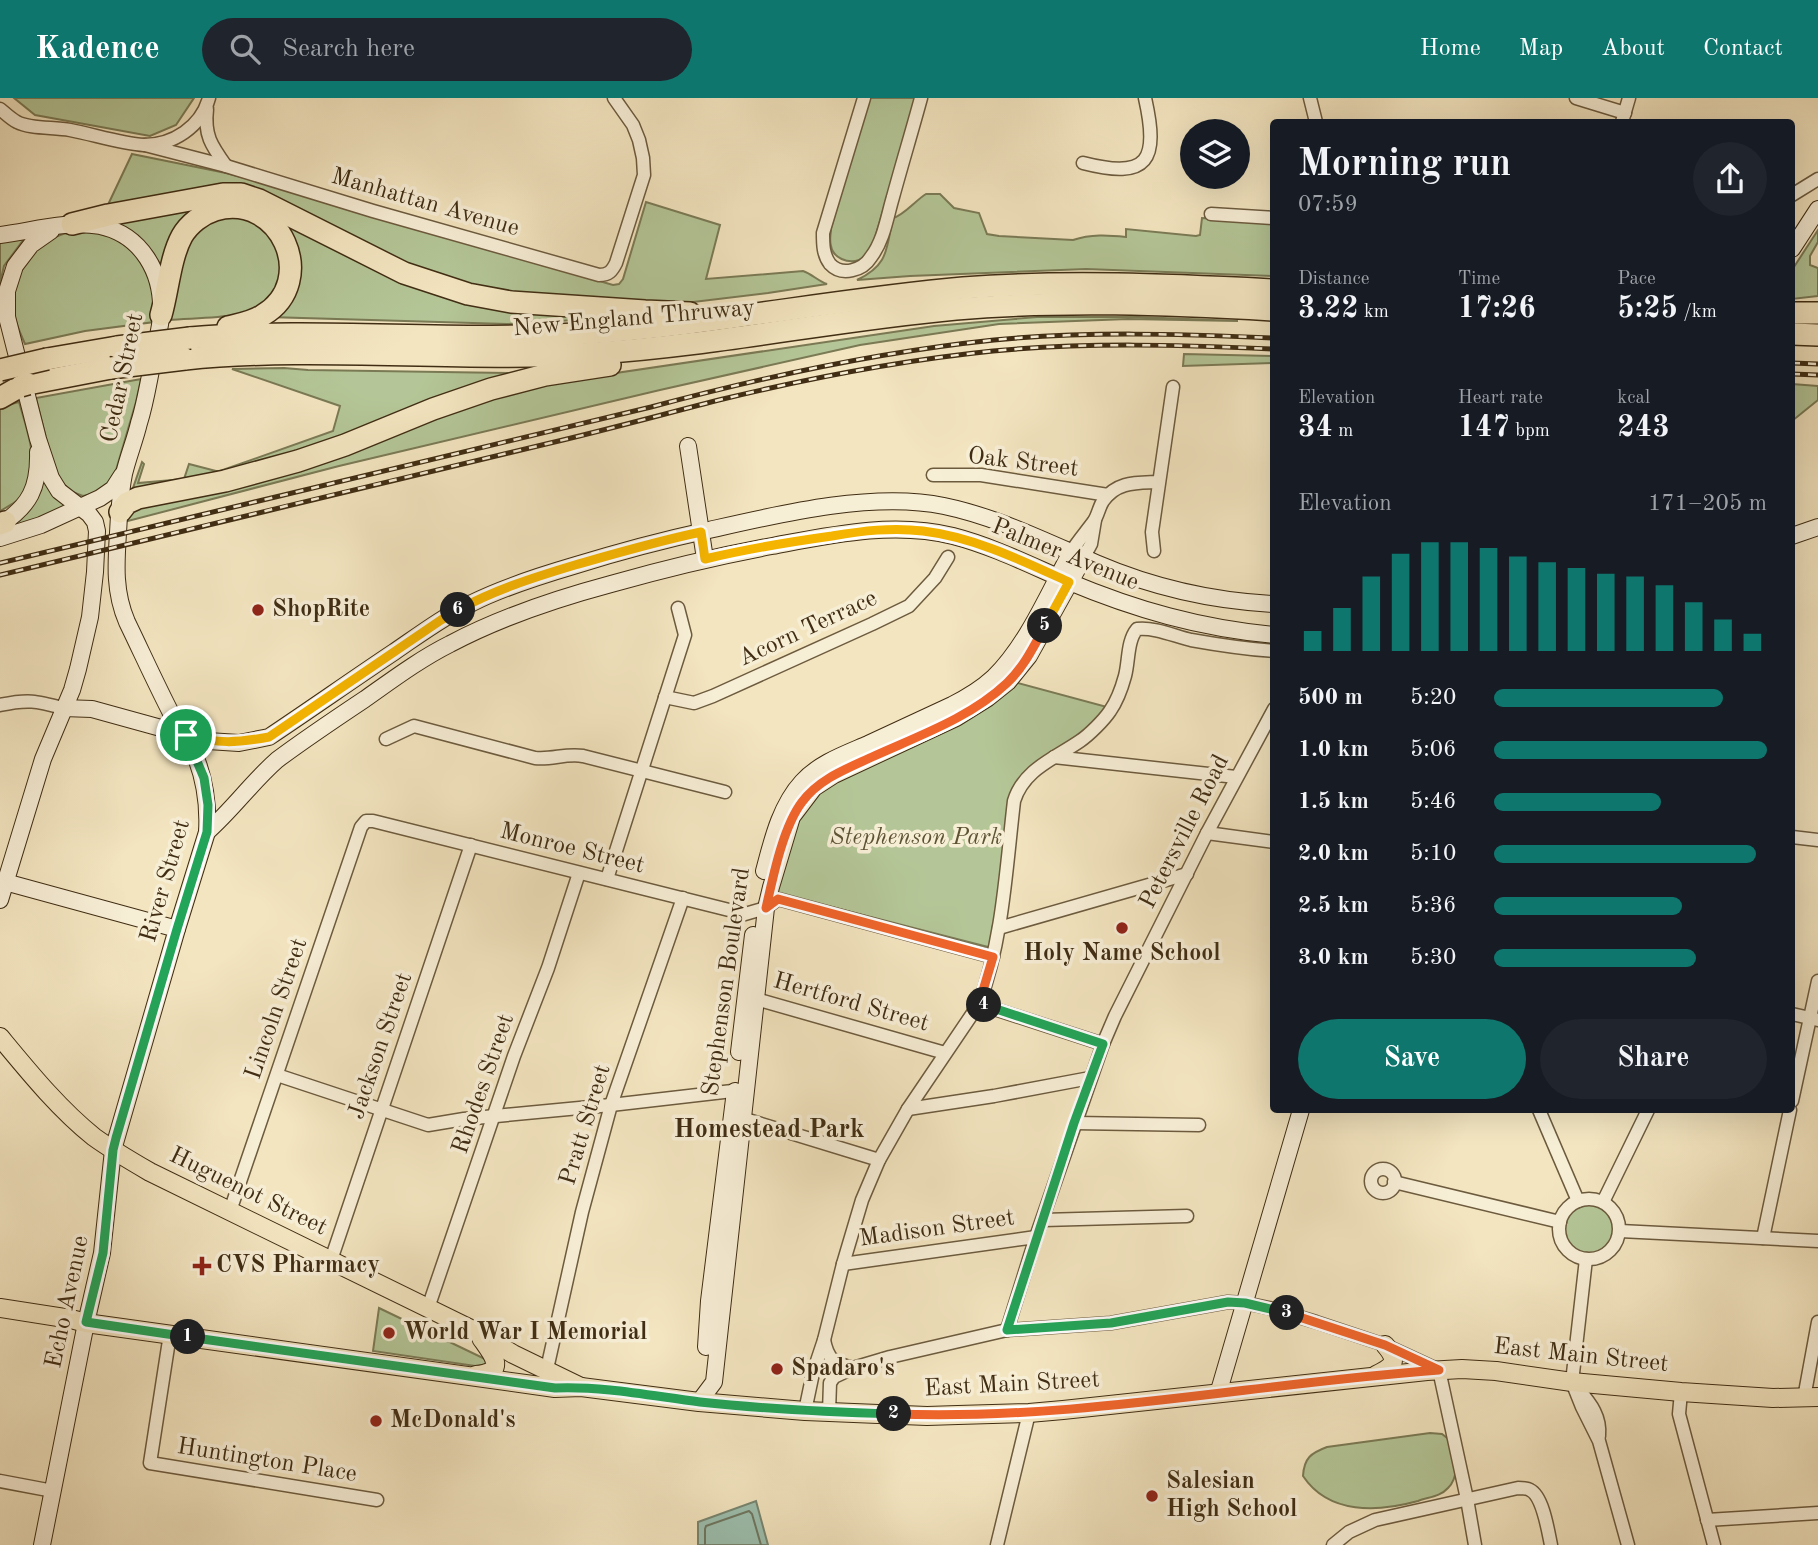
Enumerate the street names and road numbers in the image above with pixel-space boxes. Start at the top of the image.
street label: Manhattan Avenue [328,165,522,241]
street label: New England Thruway [512,296,756,342]
street label: Cedar Street [98,311,148,445]
street label: Oak Street [966,444,1080,482]
street label: Palmer Avenue [988,515,1142,595]
street label: Acorn Terrace [735,586,881,672]
street label: Petersville Road [1136,751,1234,913]
street label: River Street [137,817,195,945]
street label: Monroe Street [497,819,647,879]
street label: Stephenson Boulevard [699,866,755,1098]
street label: Lincoln Street [242,935,312,1083]
street label: Hertford Street [770,969,932,1037]
street label: Jackson Street [345,970,417,1122]
street label: Rhodes Street [449,1011,519,1157]
street label: Pratt Street [556,1062,616,1188]
street label: Huguenot Street [165,1143,331,1241]
street label: Madison Street [858,1206,1016,1252]
street label: Echo Avenue [42,1234,94,1370]
street label: East Main Street [1492,1335,1670,1377]
street label: East Main Street [924,1368,1100,1402]
street label: Huntington Place [175,1435,359,1487]

